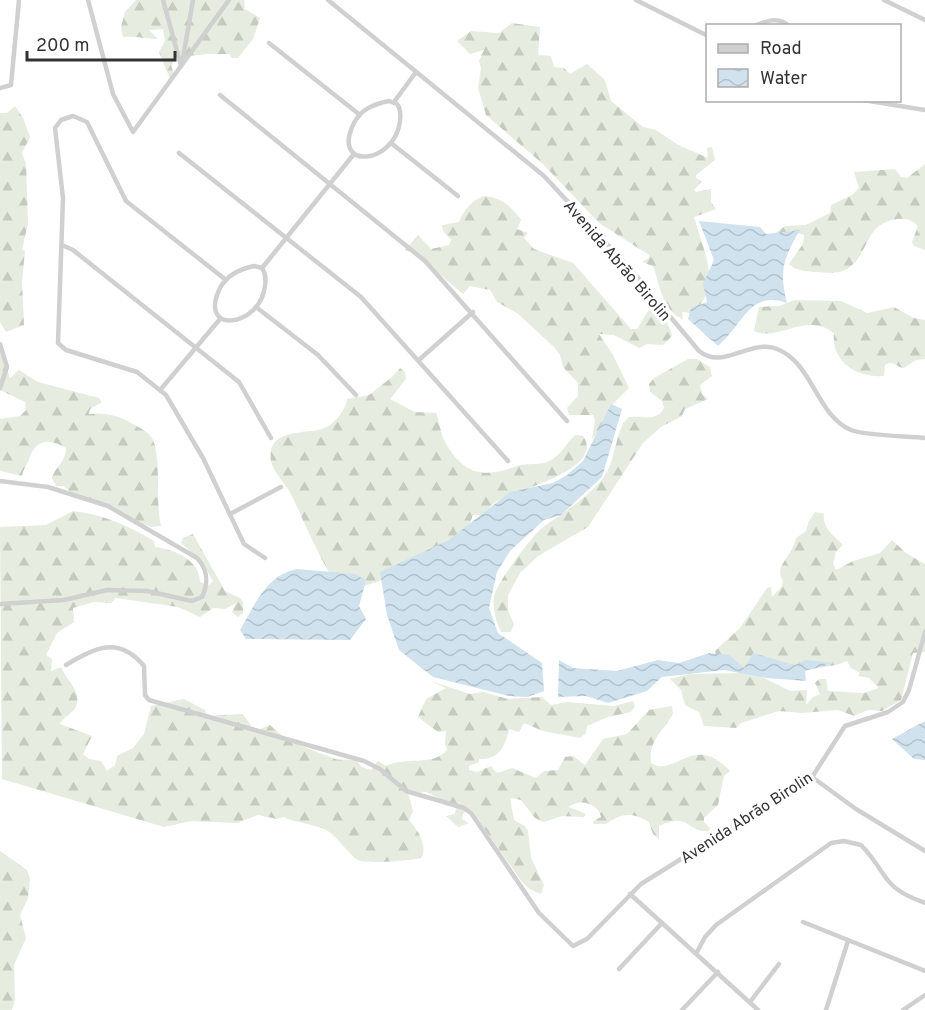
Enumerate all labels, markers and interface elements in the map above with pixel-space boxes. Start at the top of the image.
scale bar [27,24,176,62]
legend [706,24,901,102]
text: 200 m [36,35,89,58]
text: Road [760,38,802,61]
text: Water [760,68,807,91]
street label: Avenida Abrão Birolin [558,197,675,326]
street label: Avenida Abrão Birolin [677,768,817,869]

